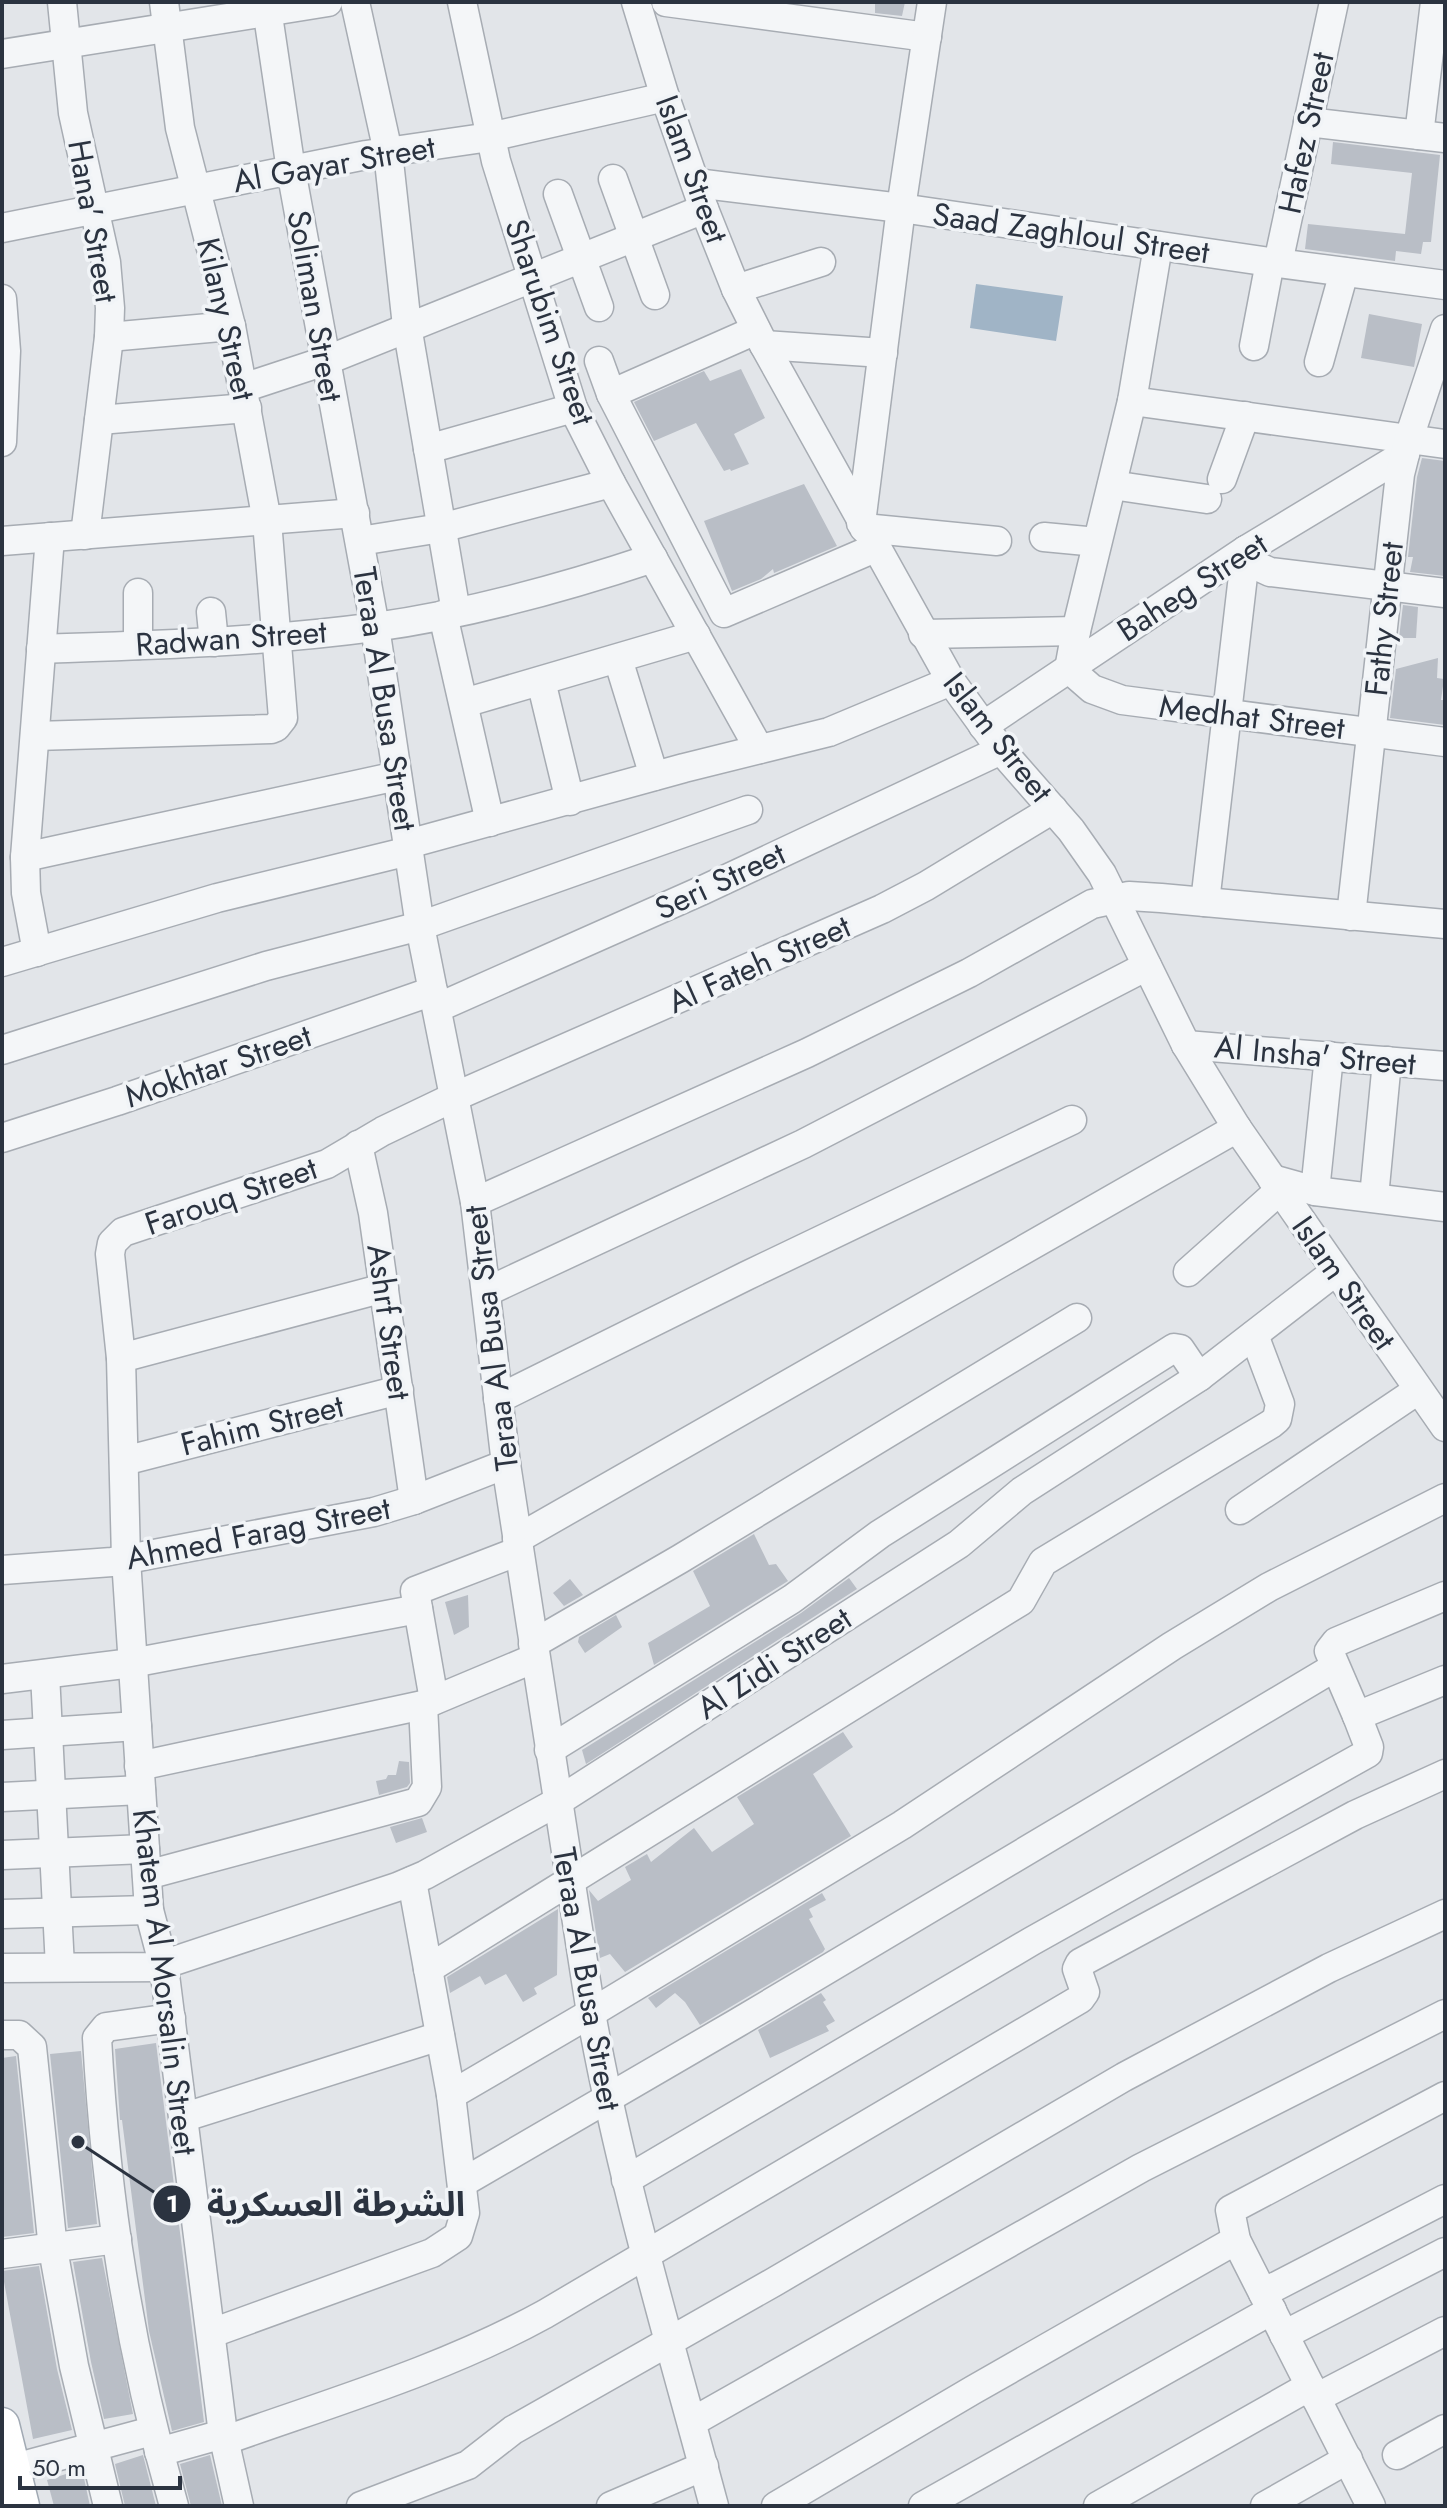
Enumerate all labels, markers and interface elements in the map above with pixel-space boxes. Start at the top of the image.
street label: Hafez Street [1266,48,1346,218]
street label: Islam Street [644,89,740,250]
street label: Al Gayar Street [229,124,439,204]
street label: Hana' Street [56,136,130,306]
street label: Saad Zaghloul Street [930,191,1213,275]
street label: Soliman Street [276,207,355,406]
street label: Sharubim Street [493,213,607,431]
street label: Kilany Street [185,233,267,405]
street label: Baheg Street [1108,521,1276,653]
street label: Fathy Street [1353,539,1415,698]
street label: Teraa Al Busa Street [341,564,429,835]
street label: Radwan Street [134,608,328,668]
street label: Islam Street [932,662,1064,812]
street label: Medhat Street [1157,683,1348,751]
street label: Seri Street [647,831,793,931]
street label: Al Fateh Street [660,903,858,1025]
street label: Mokhtar Street [119,1013,318,1119]
street label: Al Insha' Street [1212,1023,1418,1087]
street label: Farouq Street [139,1145,324,1247]
street label: Teraa Al Busa Street [452,1203,530,1473]
street label: Islam Street [1281,1207,1407,1360]
street label: Ashrf Street [355,1241,423,1403]
street label: Fahim Street [176,1382,349,1467]
street label: Ahmed Farag Street [122,1485,394,1581]
street label: Al Zidi Street [688,1596,861,1730]
street label: Khatem Al Morsalin Street [121,1806,209,2158]
street label: Teraa Al Busa Street [541,1844,633,2115]
callout: الشرطة العسكرية [152,2175,481,2233]
text: الشرطة العسكرية [207,2180,465,2229]
text: 1 [166,2186,178,2221]
scale bar [20,2440,180,2490]
text: 50 m [32,2450,86,2485]

